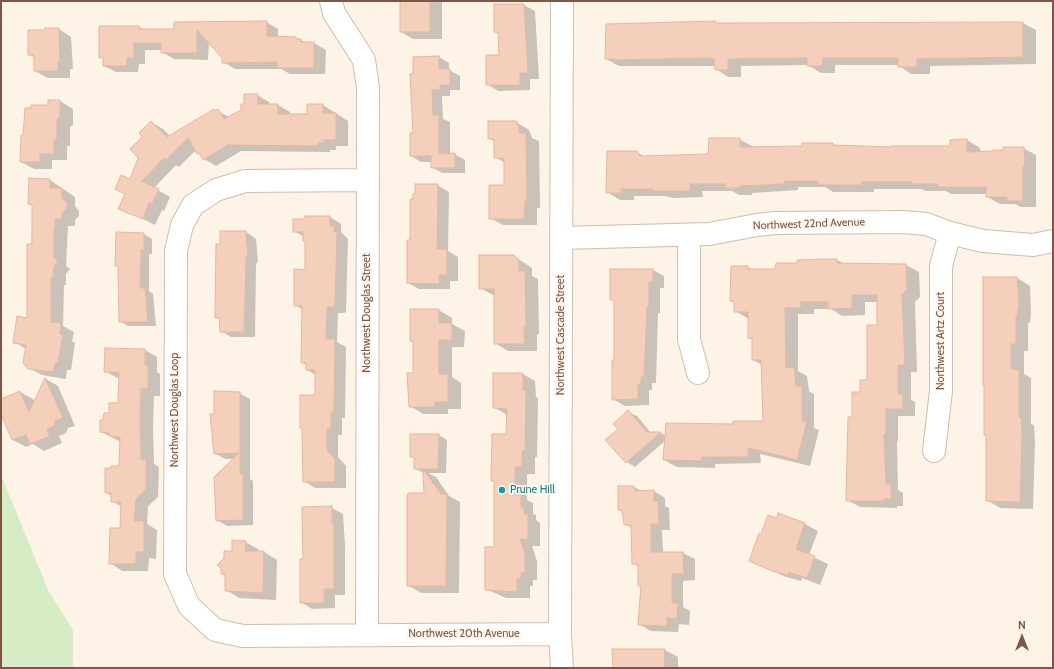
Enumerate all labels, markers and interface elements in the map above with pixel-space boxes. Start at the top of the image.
street label: Northwest 22nd Avenue [753,215,865,233]
street label: Northwest Douglas Street [360,253,374,373]
street label: Northwest Cascade Street [554,275,568,395]
street label: Northwest Artz Court [934,292,948,390]
street label: Northwest Douglas Loop [168,353,182,467]
place label: Prune Hill [510,483,555,497]
marker: Prune Hill [497,485,507,495]
north arrow [1002,617,1042,657]
text: N [1018,618,1026,632]
street label: Northwest 20th Avenue [408,627,520,641]

